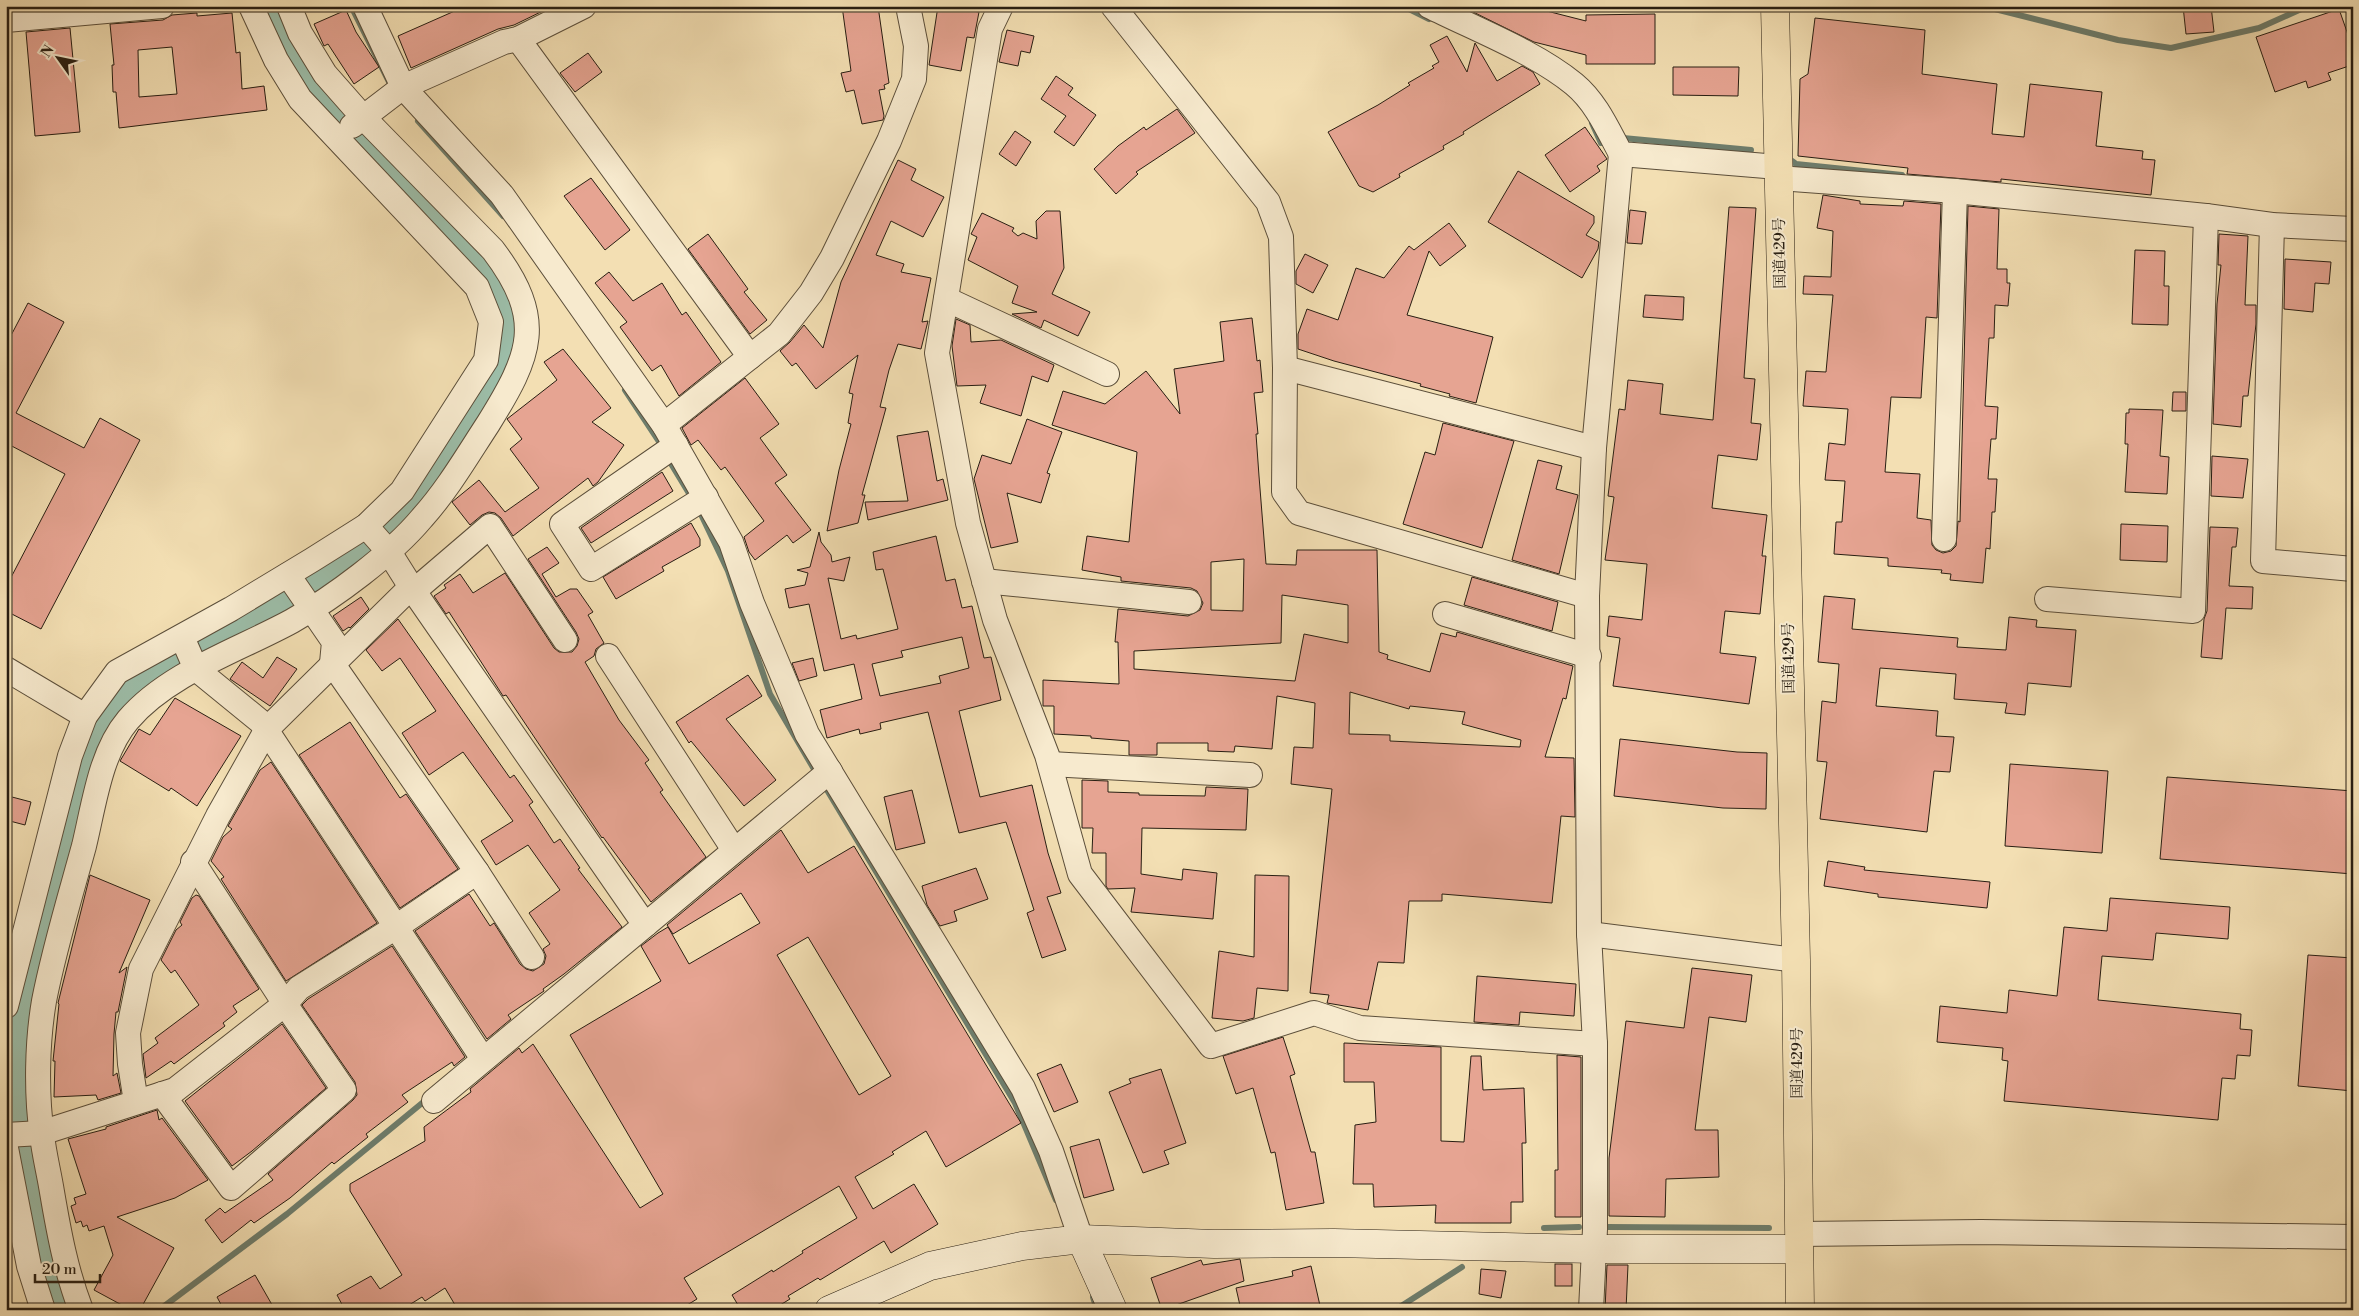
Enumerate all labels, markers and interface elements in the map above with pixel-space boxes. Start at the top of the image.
north arrow [32,32,82,82]
text: N [37,42,59,61]
street label: 国道429号 [1770,217,1790,289]
street label: 国道429号 [1779,622,1799,694]
street label: 国道429号 [1788,1027,1807,1099]
scale bar [35,1251,100,1283]
text: 20 m [42,1260,77,1279]

